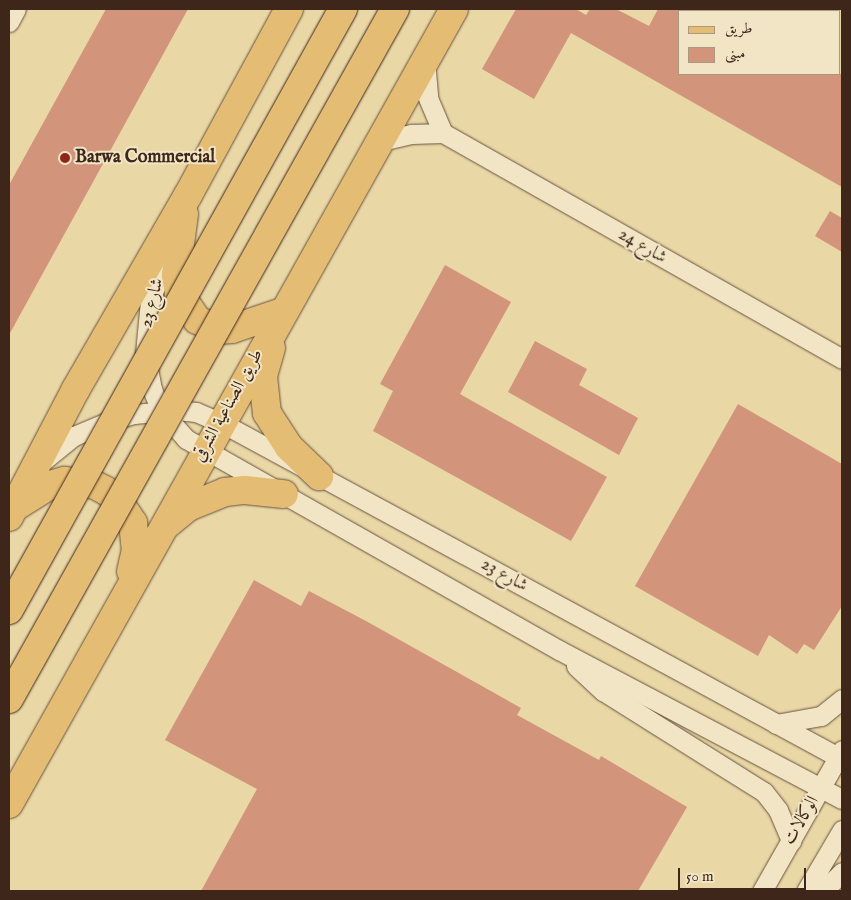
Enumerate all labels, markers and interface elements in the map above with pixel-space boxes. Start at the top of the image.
legend [678,10,841,75]
text: طريق [725,19,752,38]
text: مبنى [725,44,745,63]
place label: Barwa Commercial [75,147,215,169]
marker: Barwa Commercial [59,152,71,164]
street label: شارع 24 [614,225,670,269]
street label: شارع 23 [136,276,170,330]
street label: طريق الصناعية الشرقي [189,346,269,466]
street label: شارع 23 [477,554,531,598]
street label: الوكالات [779,793,825,849]
scale bar [681,858,808,890]
text: 50 m [686,867,714,886]

